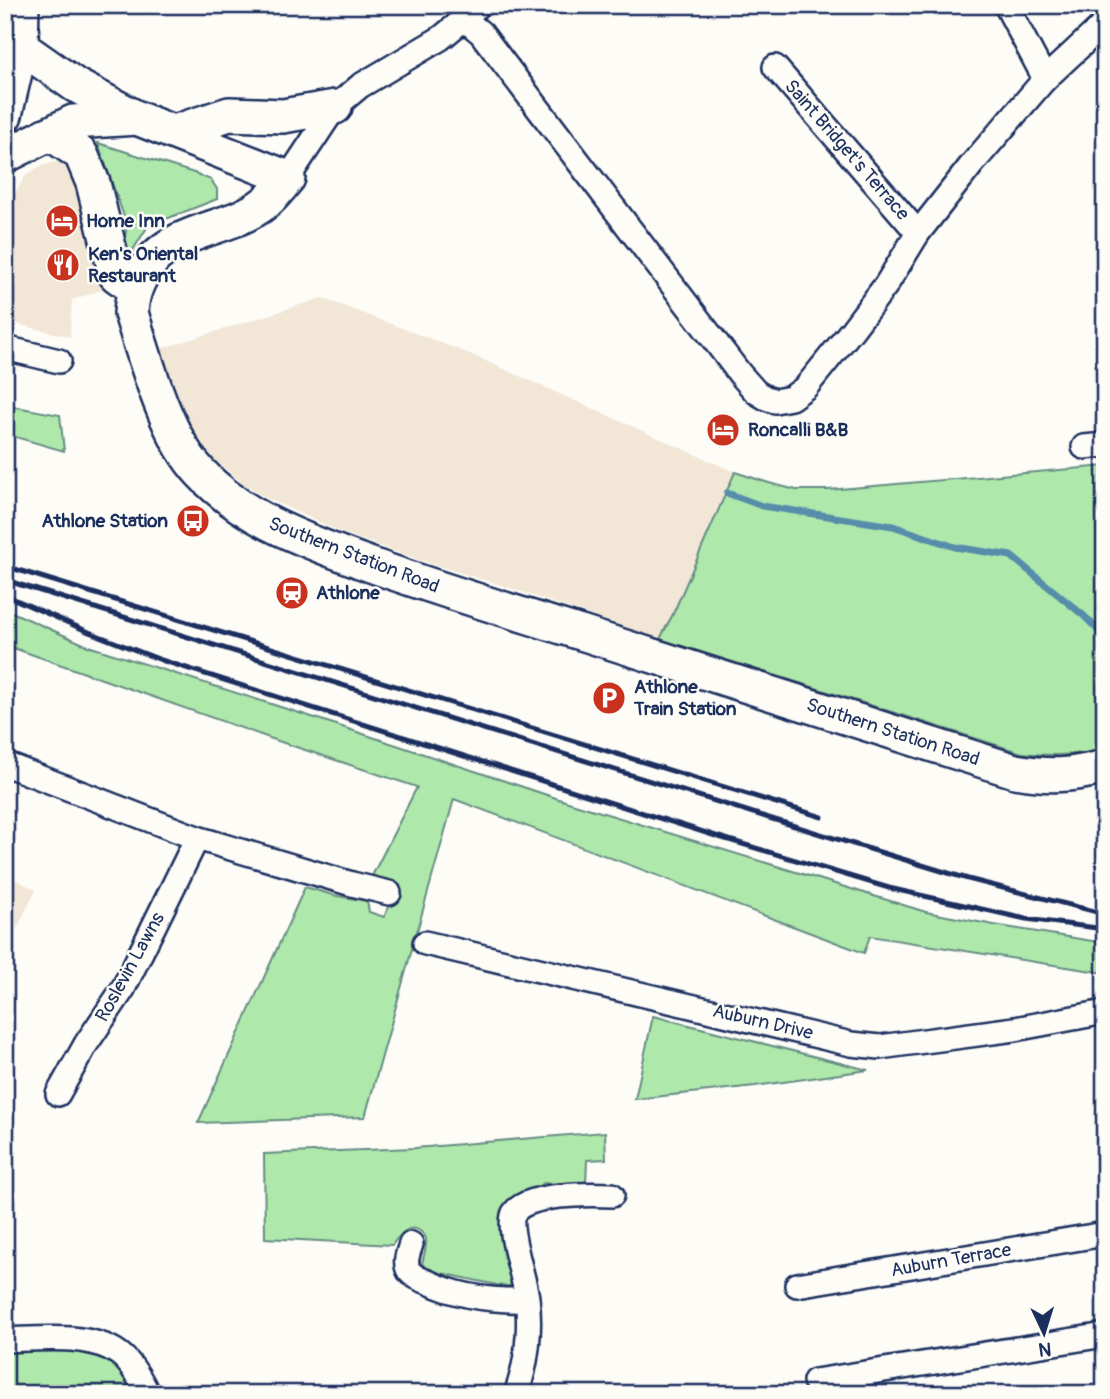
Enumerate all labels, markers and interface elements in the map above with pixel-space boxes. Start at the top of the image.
street label: Saint Bridget's Terrace [779,75,915,226]
hotel icon: Home Inn [43,202,81,240]
place label: Home Inn [86,209,165,233]
place label: Ken's Oriental Restaurant [88,242,198,288]
restaurant icon: Ken's Oriental Restaurant [44,246,82,284]
hotel icon: Roncalli B&B [704,411,742,449]
place label: Roncalli B&B [748,418,848,442]
bus stop icon: Athlone Station [174,502,212,540]
place label: Athlone Station [42,509,168,533]
street label: Southern Station Road [265,511,443,599]
station icon: Athlone [273,574,311,612]
place label: Athlone [316,581,380,605]
place label: Athlone Train Station [633,675,737,721]
parking icon: Athlone Train Station [590,679,628,717]
street label: Southern Station Road [803,693,983,771]
street label: Roslevin Lawns [90,908,170,1026]
street label: Auburn Drive [710,999,816,1045]
street label: Auburn Terrace [889,1237,1014,1282]
north arrow [1009,1298,1078,1368]
text: N [1038,1337,1052,1361]

